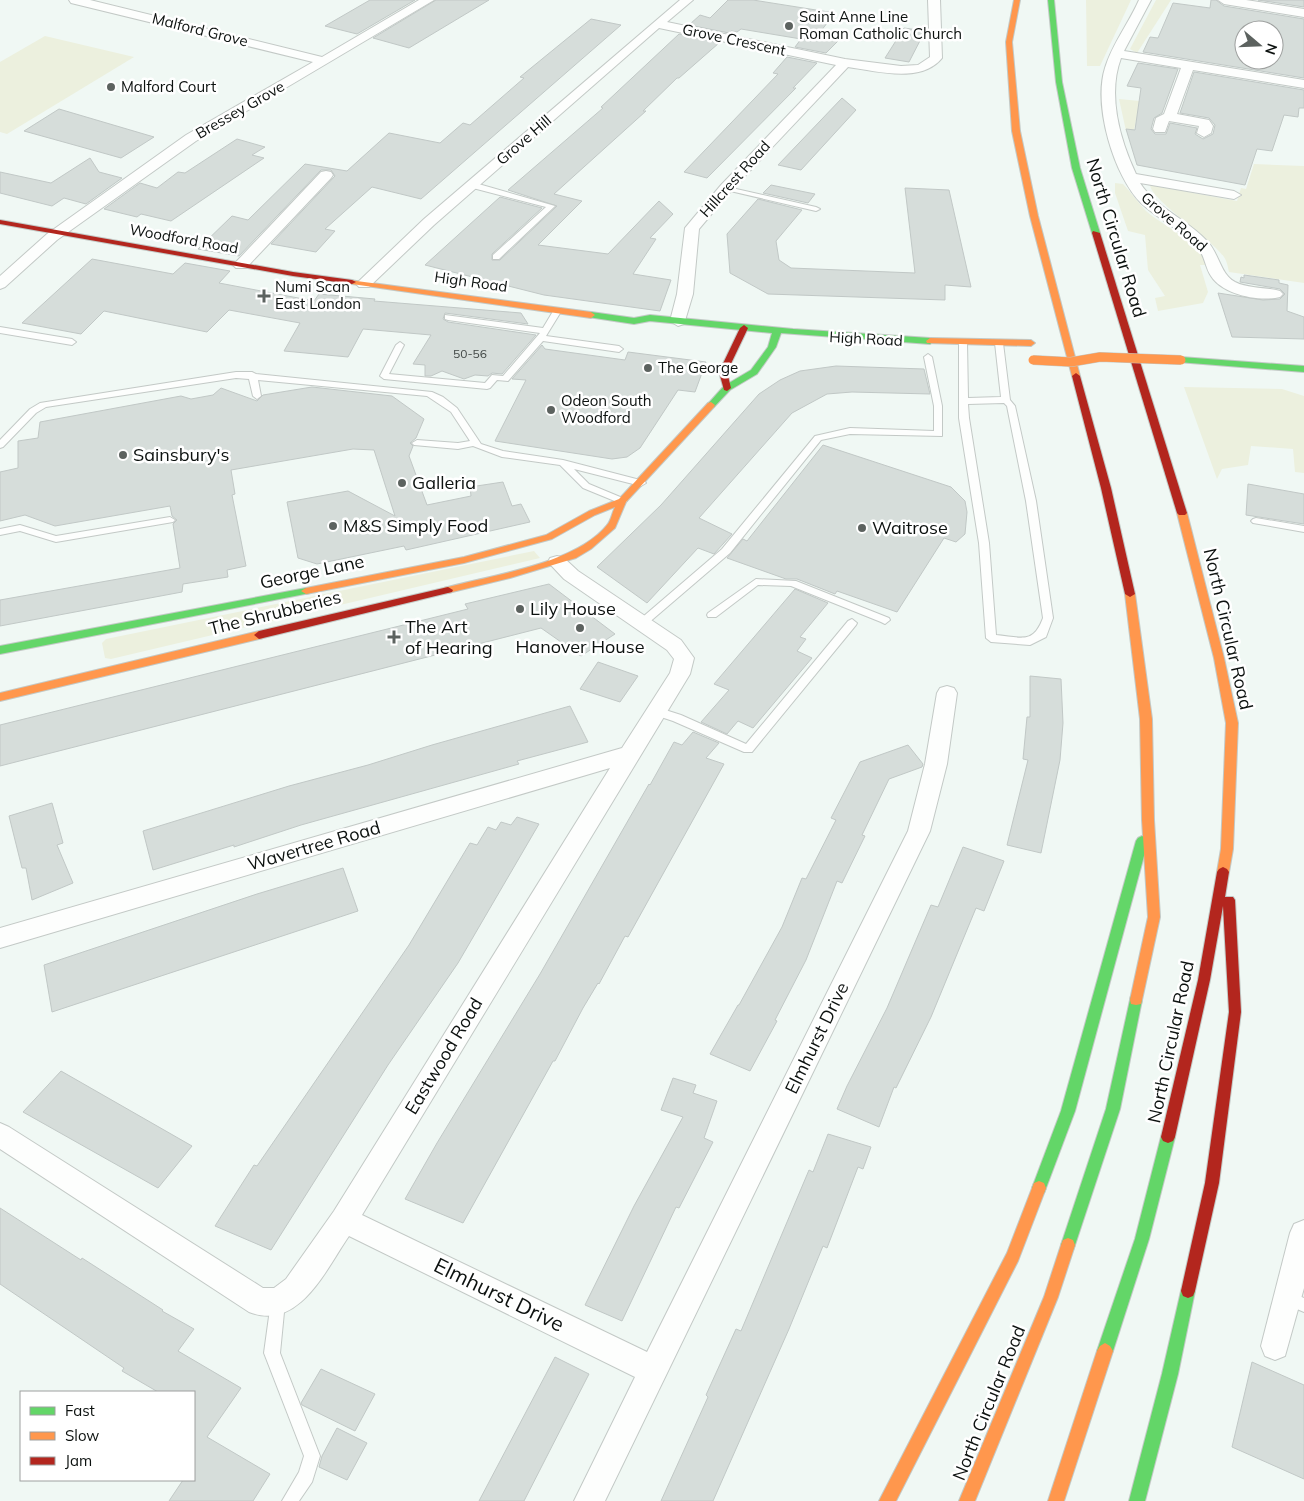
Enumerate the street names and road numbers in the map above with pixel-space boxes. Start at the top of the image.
street label: Malford Grove [150,8,250,51]
street label: Grove Crescent [681,19,788,60]
street label: Bressey Grove [192,77,288,143]
street label: Grove Hill [492,111,555,169]
street label: Hillcrest Road [695,136,774,221]
street label: North Circular Road [1081,156,1152,320]
street label: Grove Road [1137,188,1211,256]
street label: Woodford Road [128,220,240,257]
street label: High Road [433,267,509,296]
street label: High Road [829,327,903,350]
street label: North Circular Road [1199,546,1258,712]
street label: George Lane [258,549,366,594]
street label: The Shrubberies [206,585,343,640]
street label: Wavertree Road [245,816,383,875]
street label: North Circular Road [1142,959,1199,1125]
street label: Elmhurst Drive [780,978,853,1097]
street label: Eastwood Road [400,993,487,1118]
street label: Elmhurst Drive [430,1251,569,1337]
street label: North Circular Road [947,1322,1030,1484]

